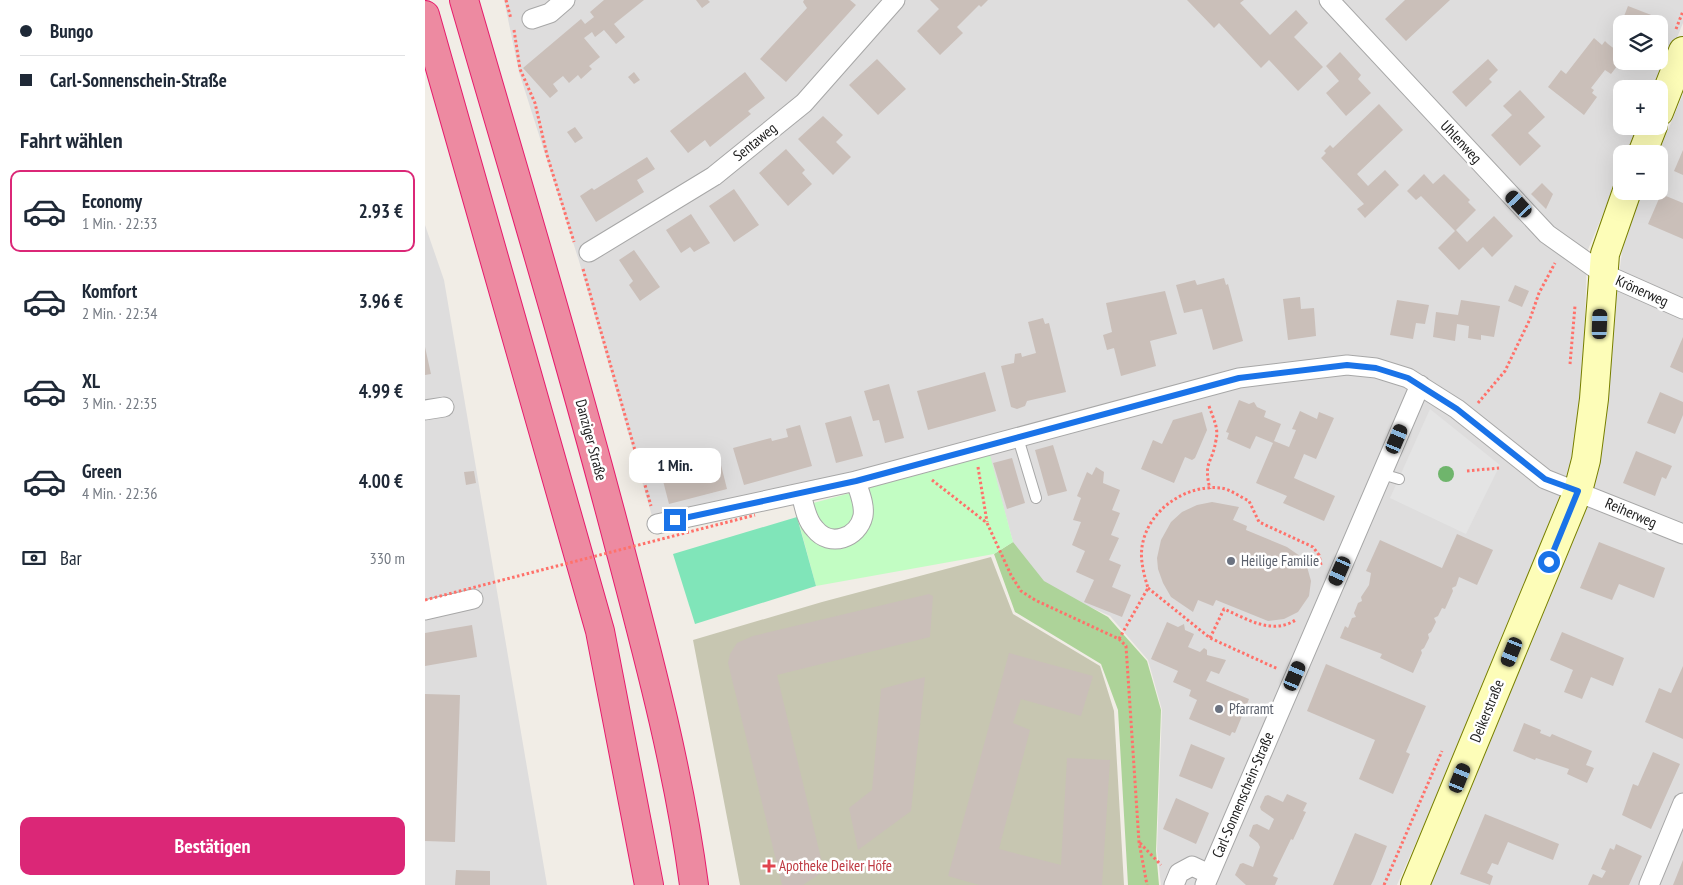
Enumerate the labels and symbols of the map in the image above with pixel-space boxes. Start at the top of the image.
street label: Uhlenweg [1437,116,1486,167]
street label: Sentaweg [729,118,780,165]
car [1503,188,1534,220]
street label: Krönerweg [1613,271,1672,311]
car [1591,309,1608,339]
street label: Danziger Straße [572,397,611,483]
car [1384,422,1409,456]
callout: 1 Min. [629,448,721,482]
street label: Reiherweg [1603,493,1660,532]
route end [664,509,686,531]
place label: Heilige Familie [1241,551,1319,570]
route start [1538,551,1560,573]
car [1327,554,1352,588]
marker: Heilige Familie [1225,555,1237,567]
car [1499,635,1524,669]
car [1282,659,1307,693]
street label: Deikerstraße [1465,677,1508,745]
place label: Pfarramt [1229,699,1274,718]
marker: Pfarramt [1213,703,1225,715]
street label: Carl-Sonnenschein-Straße [1207,729,1278,861]
car [1447,761,1472,795]
place label: Apotheke Deiker Höfe [779,856,892,875]
marker: Apotheke Deiker Höfe [763,860,775,872]

